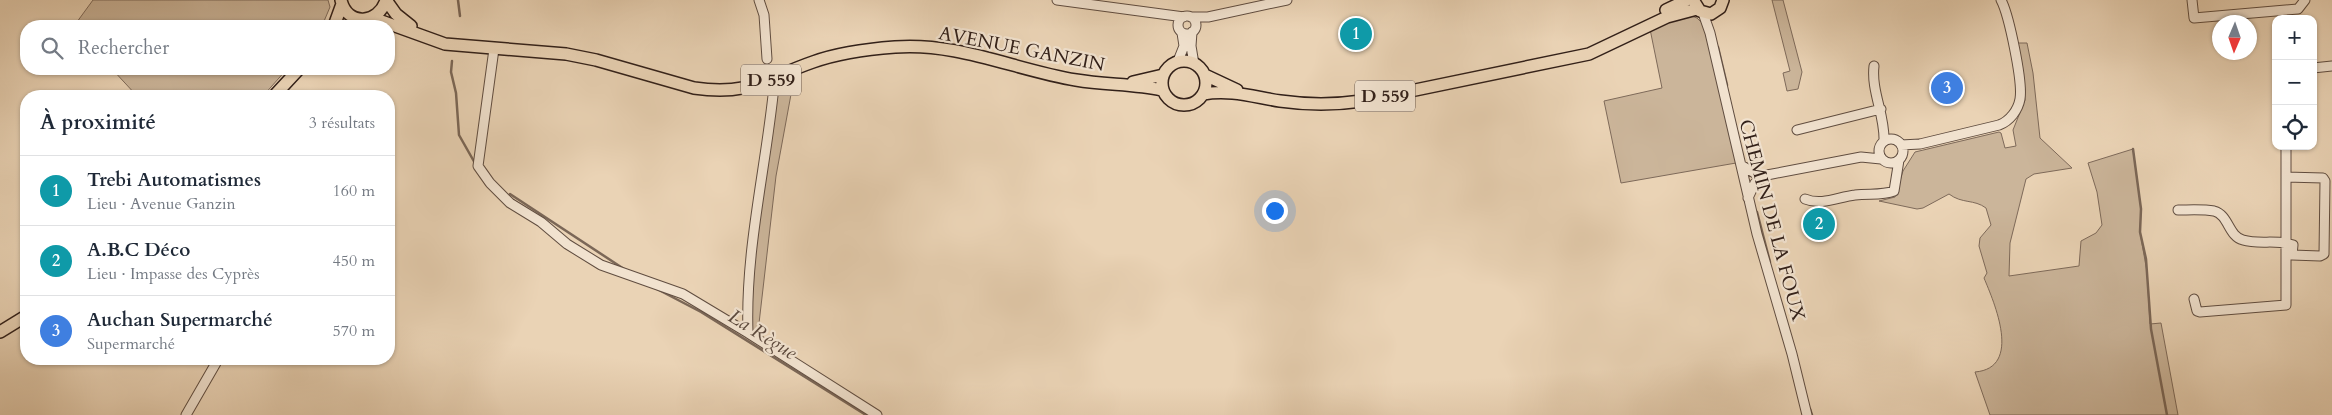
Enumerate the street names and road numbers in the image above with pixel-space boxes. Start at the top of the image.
street label: AVENUE GANZIN [936,20,1107,78]
road number: D 559 [741,64,801,96]
road number: D 559 [1355,80,1415,112]
street label: CHEMIN DE LA FOUX [1733,116,1812,324]

